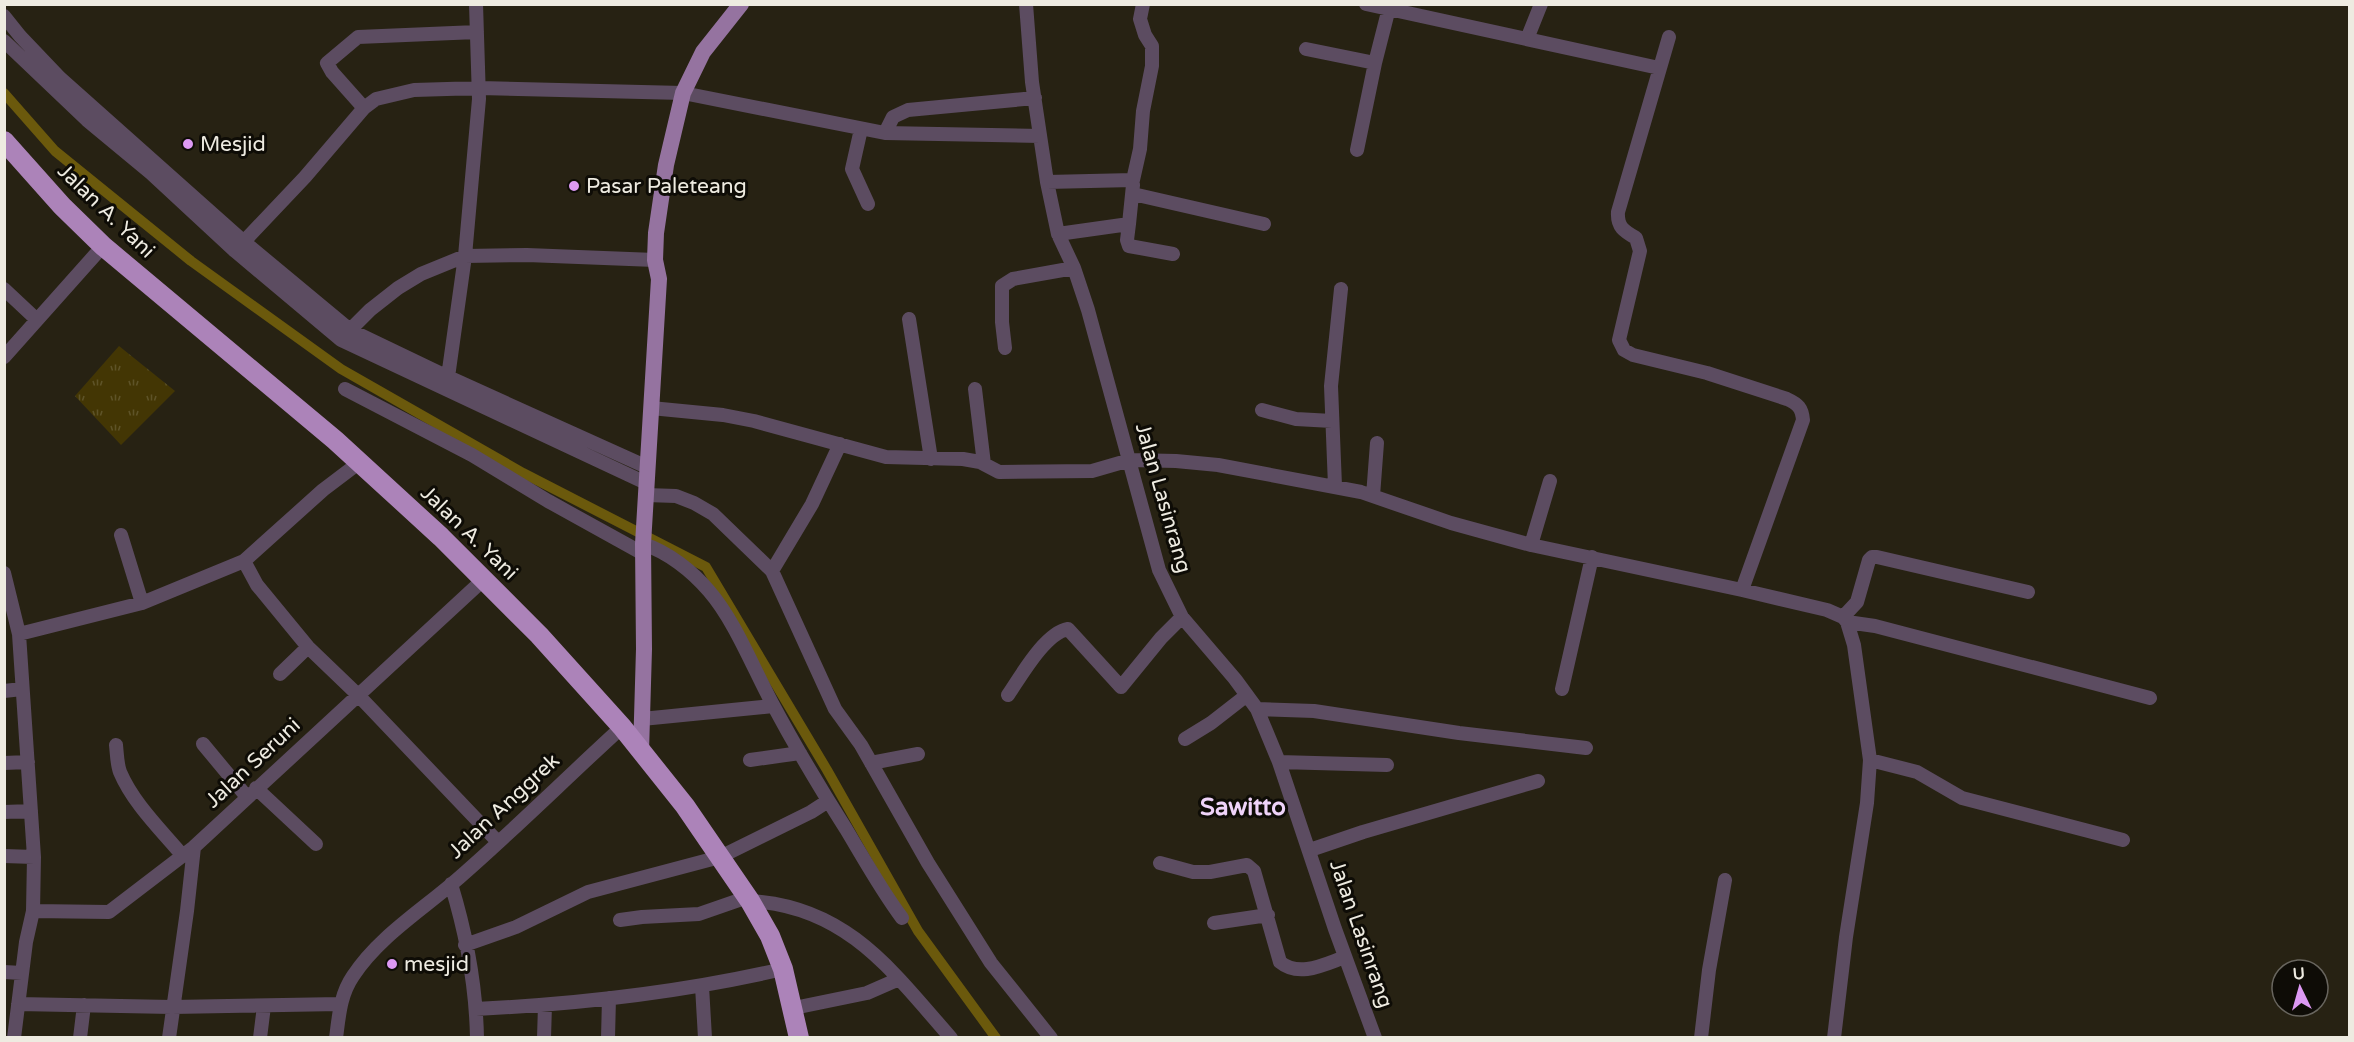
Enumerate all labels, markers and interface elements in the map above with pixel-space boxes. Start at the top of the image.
place label: Mesjid [200,132,266,157]
marker: Mesjid [181,137,195,151]
street label: Jalan A. Yani [52,159,160,263]
place label: Pasar Paleteang [586,174,747,199]
marker: Pasar Paleteang [567,179,581,193]
street label: Jalan Lasinrang [1130,420,1196,576]
street label: Jalan A. Yani [415,481,523,585]
street label: Jalan Seruni [200,713,306,813]
street label: Jalan Anggrek [443,748,565,864]
district label: Sawitto [1200,793,1286,822]
street label: Jalan Lasinrang [1324,857,1398,1011]
place label: mesjid [404,952,469,977]
marker: mesjid [385,957,399,971]
north arrow [2270,958,2330,1018]
text: U [2292,964,2306,985]

